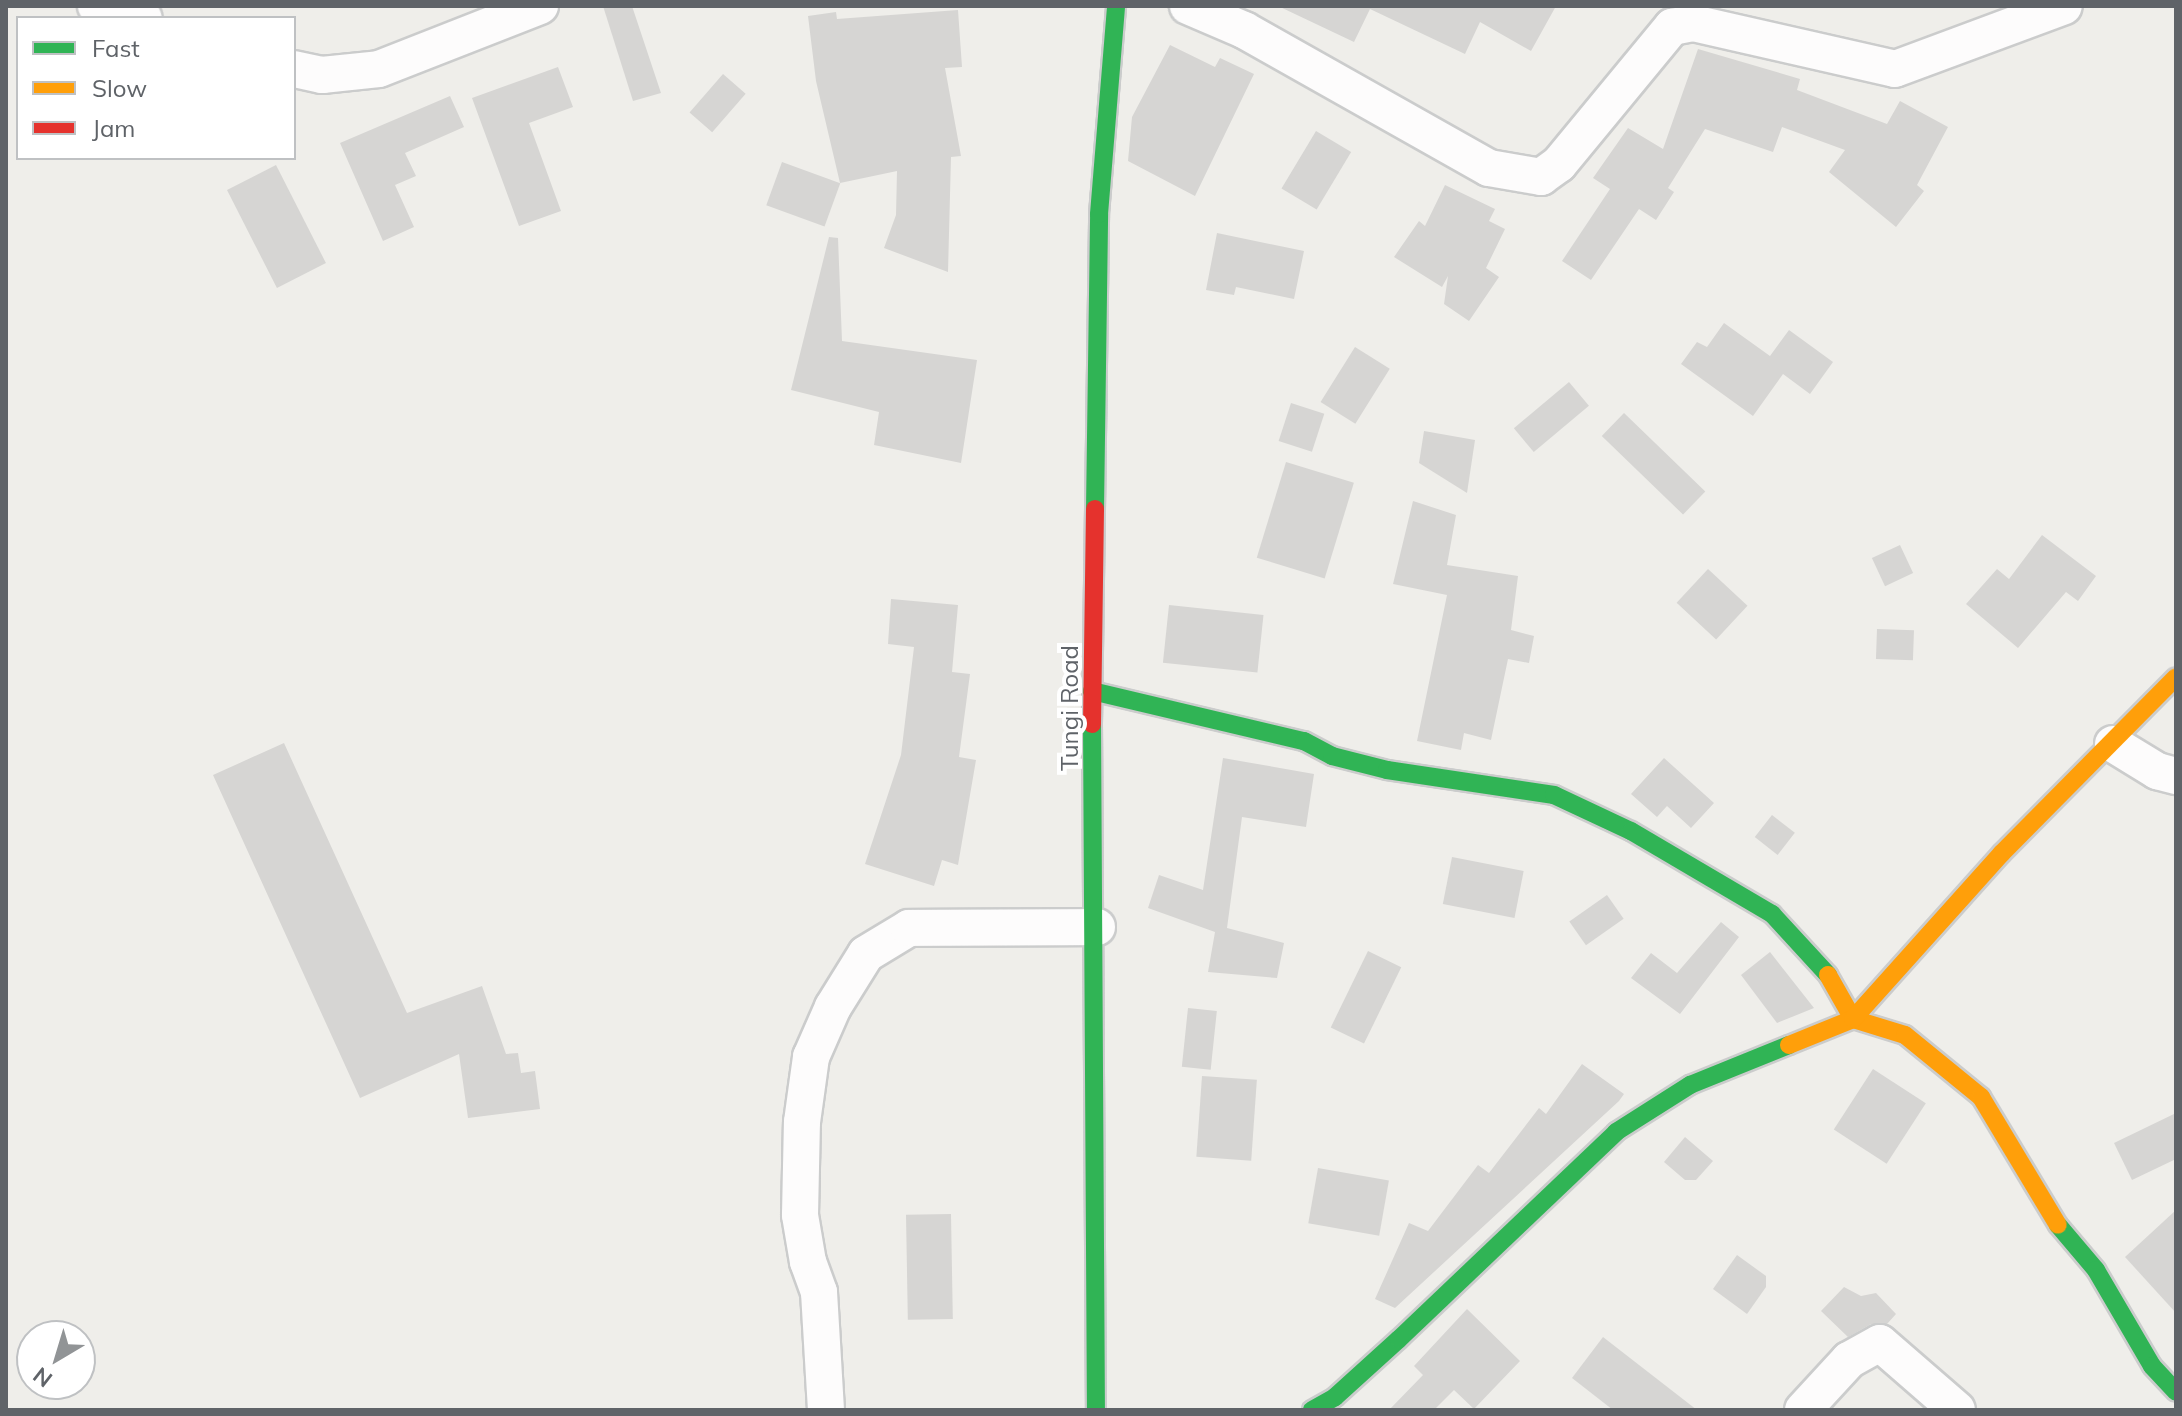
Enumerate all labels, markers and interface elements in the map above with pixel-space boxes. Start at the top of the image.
legend [16,16,296,160]
text: Fast [92,33,140,63]
text: Slow [92,73,147,103]
text: Jam [92,113,135,143]
street label: Tungi Road [1056,645,1084,771]
north arrow [16,1320,96,1400]
text: N [27,1361,58,1393]

